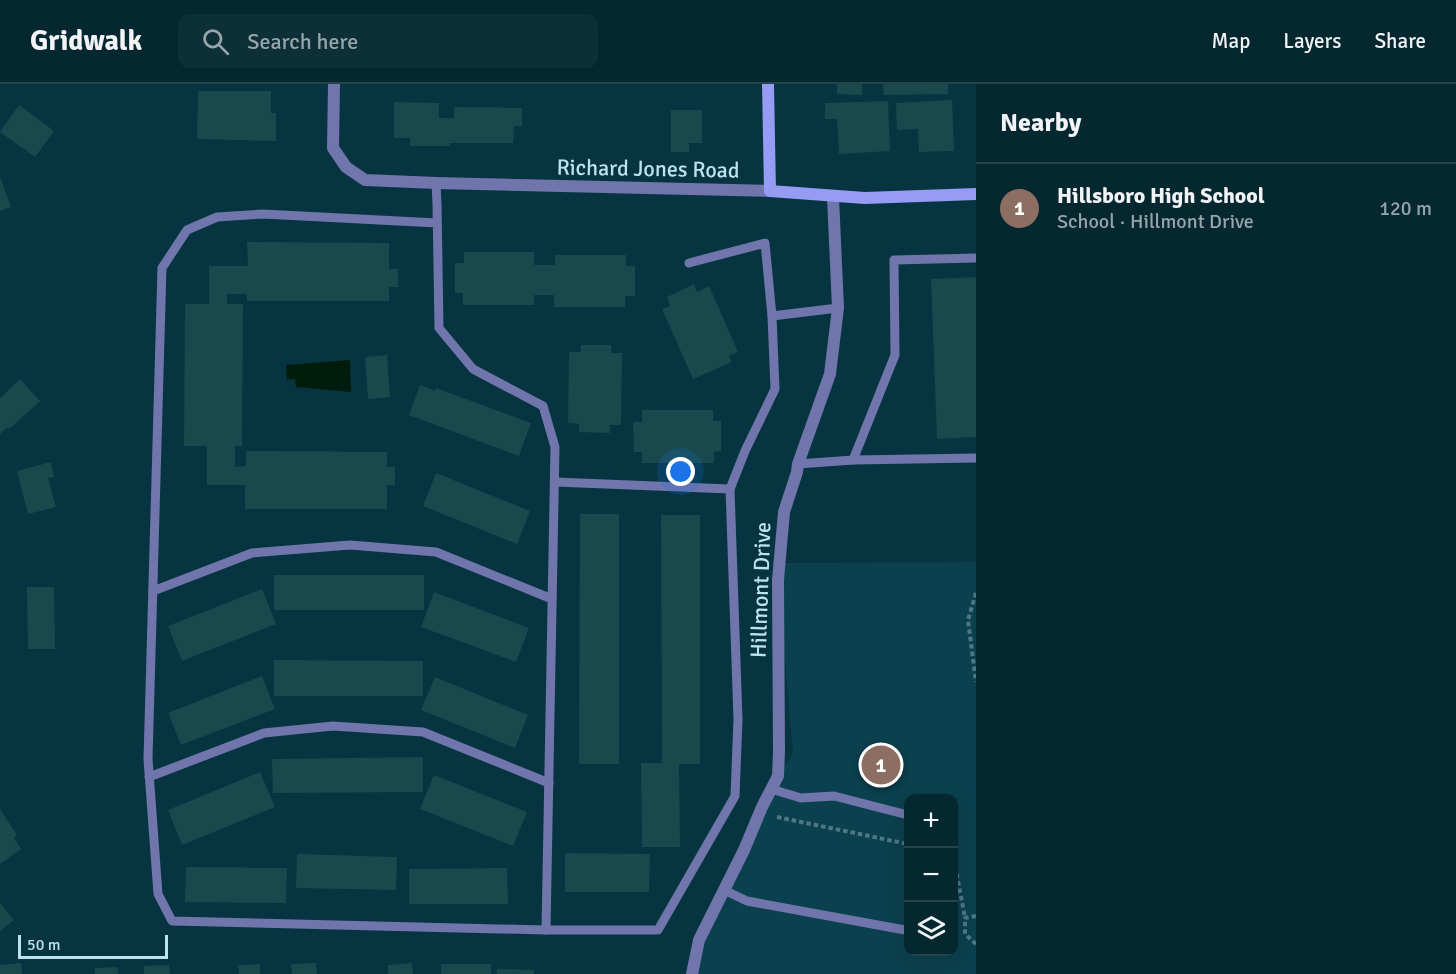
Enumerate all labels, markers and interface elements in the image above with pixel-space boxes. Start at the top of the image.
search box [178,14,598,68]
text: Gridwalk [30,24,142,58]
icon: search [199,25,232,58]
text: Search here [247,28,358,55]
text: Map [1212,28,1250,54]
text: Layers [1283,28,1341,54]
text: Share [1374,28,1426,54]
text: Nearby [1000,107,1081,139]
street label: Richard Jones Road [556,153,740,184]
text: Hillsboro High School [1057,182,1265,209]
text: 1 [1014,196,1025,221]
text: 120 m [1379,196,1432,221]
text: School · Hillmont Drive [1057,209,1254,234]
your location [666,457,695,486]
street label: Hillmont Drive [745,521,776,659]
pin: 1 [862,742,900,788]
map controls [904,794,958,956]
button: + [904,794,958,848]
button: − [904,848,958,902]
button: layers [904,902,958,956]
scale bar [18,932,168,960]
text: 50 m [27,935,61,955]

